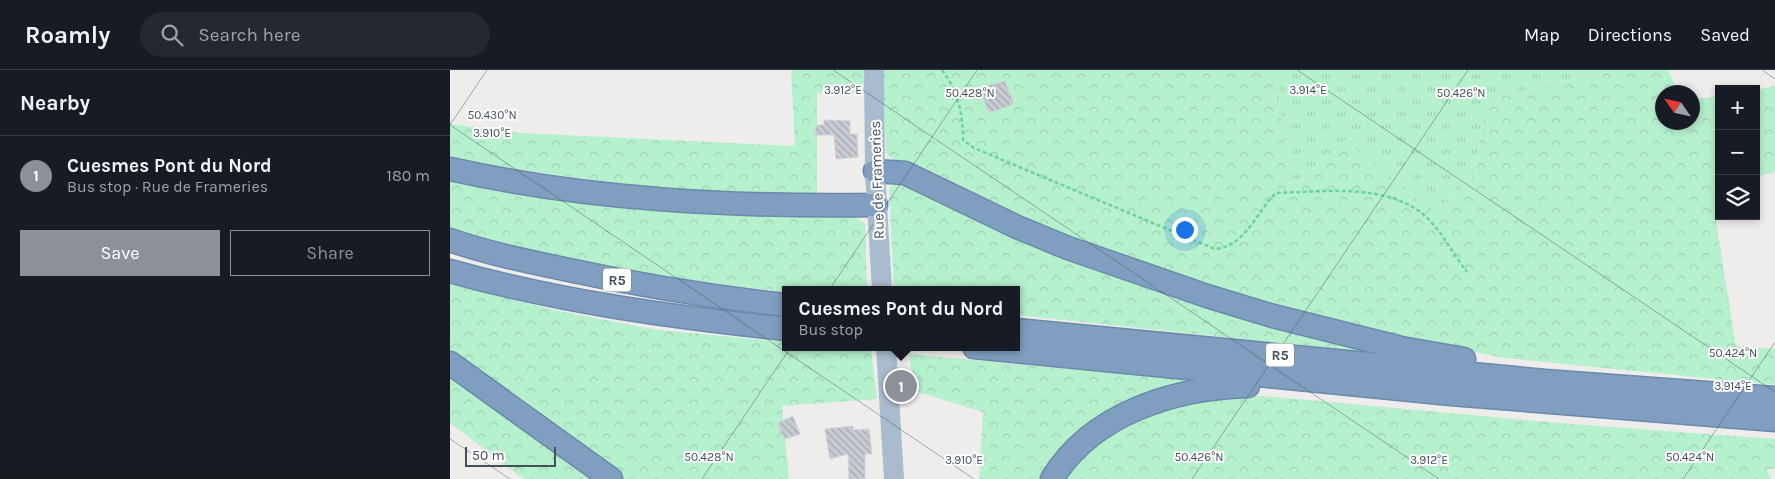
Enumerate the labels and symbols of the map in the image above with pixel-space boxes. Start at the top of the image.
text: 3.912°E [824,83,862,97]
text: 3.914°E [1289,83,1327,97]
north arrow [1655,85,1700,130]
text: 50.428°N [945,86,995,100]
text: 50.426°N [1437,86,1485,100]
text: 50.430°N [467,108,517,122]
street label: Rue de Frameries [866,120,888,240]
text: 3.910°E [473,126,511,140]
your location [1172,217,1198,243]
road number: R5 [603,268,631,292]
road number: R5 [1266,344,1294,366]
text: 50.424°N [1709,346,1757,360]
pin: 1 [885,367,917,405]
text: 3.914°E [1714,379,1752,393]
scale bar [465,444,556,467]
text: 50.428°N [684,450,734,464]
text: 50.426°N [1175,450,1223,464]
text: 50.424°N [1666,450,1714,464]
text: 3.910°E [945,453,983,467]
text: 3.912°E [1410,453,1448,467]

